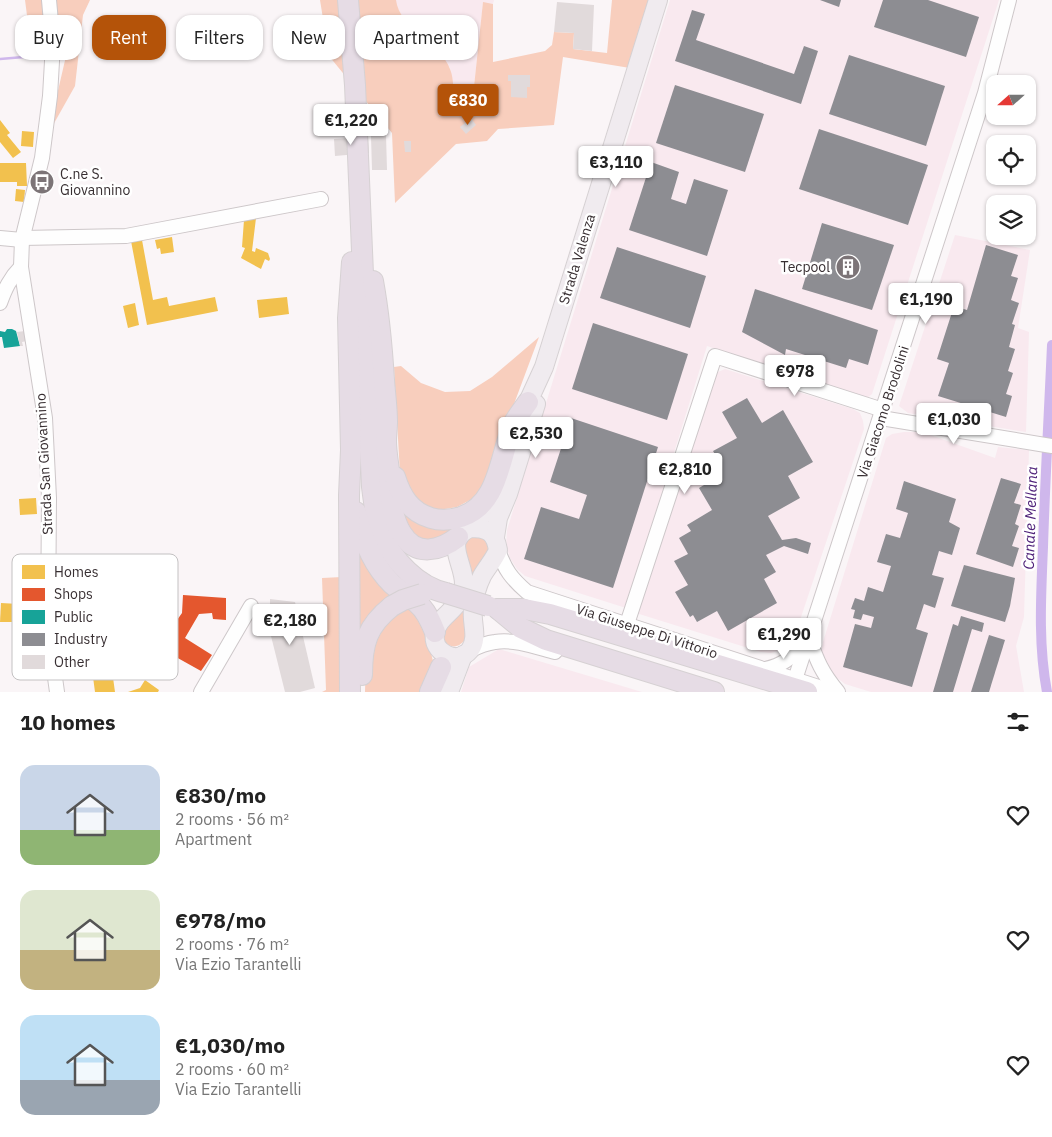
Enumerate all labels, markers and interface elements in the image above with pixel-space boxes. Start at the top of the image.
chip: Buy [15,15,82,60]
chip: Rent [92,15,166,60]
chip: Filters [176,15,263,60]
chip: New [273,15,345,60]
chip: Apartment [355,15,478,60]
north arrow [986,75,1036,125]
map controls [986,75,1036,245]
pin: €830 [438,84,498,126]
text: €830 [449,90,487,110]
pin: €1,220 [310,104,392,146]
text: €1,220 [324,110,378,130]
button: locate [986,135,1036,185]
pin: €3,110 [575,146,657,188]
text: €3,110 [589,152,643,172]
place label: C.ne S. Giovannino [60,165,131,199]
bus stop icon: C.ne S. Giovannino [29,169,55,195]
button: layers [986,195,1036,245]
street label: Strada Valenza [555,211,599,306]
building icon: Tecpool [835,254,861,280]
place label: Tecpool [781,258,830,276]
pin: €1,190 [885,282,967,325]
text: €1,190 [899,289,953,309]
street label: Via Giacomo Brodolini [853,343,913,481]
pin: €978 [765,354,825,397]
text: €978 [776,361,814,381]
street label: Strada San Giovannino [31,393,57,535]
pin: €1,030 [913,402,995,445]
text: €1,030 [927,409,981,429]
pin: €2,530 [495,416,577,459]
text: €2,530 [509,423,563,443]
pin: €2,810 [644,452,726,495]
text: €2,810 [658,459,712,479]
water label: Canale Mellana [1019,466,1041,570]
legend [12,554,178,680]
text: Homes [54,563,99,581]
text: Shops [54,585,93,603]
street label: Via Giuseppe Di Vittorio [574,600,720,662]
pin: €2,180 [249,604,331,646]
text: Public [54,608,93,626]
text: €2,180 [263,610,317,630]
pin: €1,290 [743,618,825,660]
text: €1,290 [757,624,811,644]
text: Industry [54,630,108,648]
text: Other [54,653,90,671]
text: 10 homes [20,708,116,736]
icon: filters [1004,708,1032,736]
text: €830/mo [175,781,266,809]
icon: home [60,785,120,845]
icon: heart [1004,801,1032,829]
text: 2 rooms · 56 m² [175,809,289,829]
text: Apartment [175,829,252,849]
text: €978/mo [175,906,266,934]
icon: home [60,910,120,970]
icon: heart [1004,926,1032,954]
text: 2 rooms · 76 m² [175,934,289,954]
text: Via Ezio Tarantelli [175,954,302,974]
text: €1,030/mo [175,1031,285,1059]
icon: home [60,1035,120,1095]
icon: heart [1004,1051,1032,1079]
text: 2 rooms · 60 m² [175,1059,289,1079]
text: Via Ezio Tarantelli [175,1079,302,1099]

